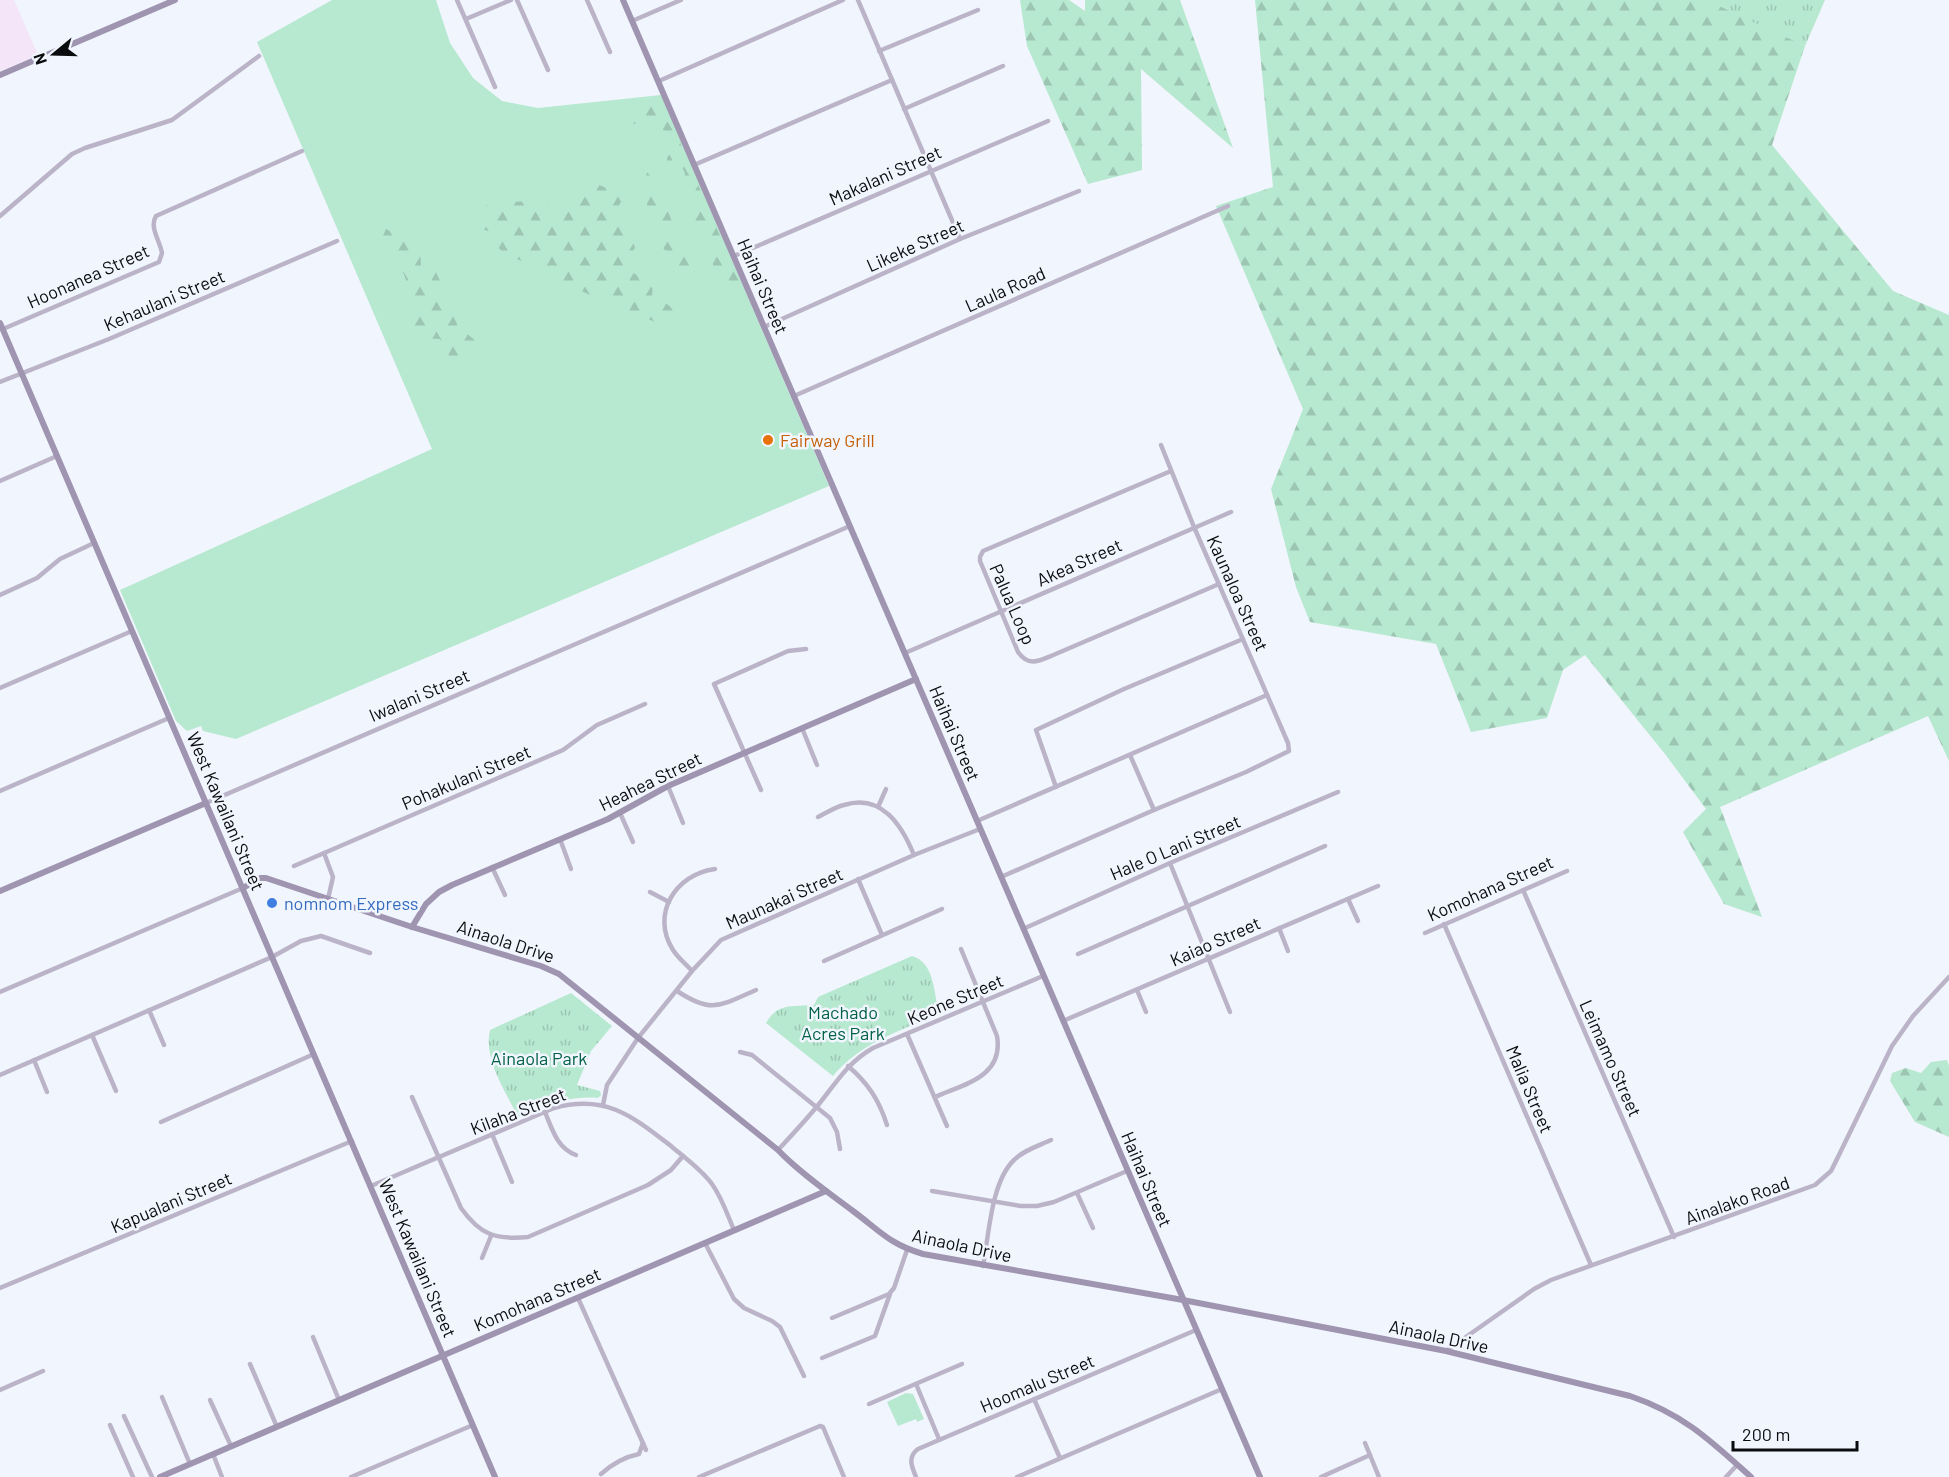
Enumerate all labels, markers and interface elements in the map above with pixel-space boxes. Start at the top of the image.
north arrow [24,24,84,84]
text: N [29,51,50,67]
street label: Makalani Street [825,140,945,210]
street label: Likeke Street [863,214,967,276]
street label: Haihai Street [733,235,793,337]
street label: Hoonanea Street [24,239,152,313]
street label: Laula Road [961,261,1049,317]
street label: Kehaulani Street [100,265,228,335]
place label: Fairway Grill [780,429,875,451]
marker: Fairway Grill [761,433,775,447]
street label: Kaunaloa Street [1203,532,1273,654]
street label: Akea Street [1033,533,1125,591]
street label: Palua Loop [985,560,1041,648]
street label: Iwalani Street [365,664,473,726]
street label: Haihai Street [925,682,985,784]
street label: West Kawailani Street [183,728,269,894]
street label: Pohakulani Street [398,740,534,814]
street label: Heahea Street [595,747,705,815]
street label: Hale O Lani Street [1106,810,1244,884]
street label: Komohana Street [1424,850,1556,926]
street label: Maunakai Street [722,862,846,934]
place label: nomnom Express [284,892,419,914]
marker: nomnom Express [265,896,279,910]
street label: Kaiao Street [1166,911,1264,971]
street label: Ainaola Drive [454,915,558,967]
street label: Keone Street [904,969,1006,1029]
street label: Leimamo Street [1575,996,1647,1120]
park label: Machado Acres Park [801,1001,885,1044]
street label: Malia Street [1502,1042,1558,1136]
park label: Ainaola Park [491,1047,587,1069]
street label: Kilaha Street [467,1083,569,1139]
street label: Haihai Street [1117,1128,1177,1230]
street label: Kapualani Street [107,1167,235,1237]
street label: Ainalako Road [1682,1171,1792,1229]
street label: West Kawailani Street [375,1175,461,1341]
street label: Ainaola Drive [910,1224,1014,1266]
street label: Komohana Street [470,1262,604,1336]
street label: Ainaola Drive [1387,1315,1491,1357]
street label: Hoomalu Street [977,1349,1097,1417]
scale bar [1733,1414,1858,1452]
text: 200 m [1742,1423,1790,1445]

